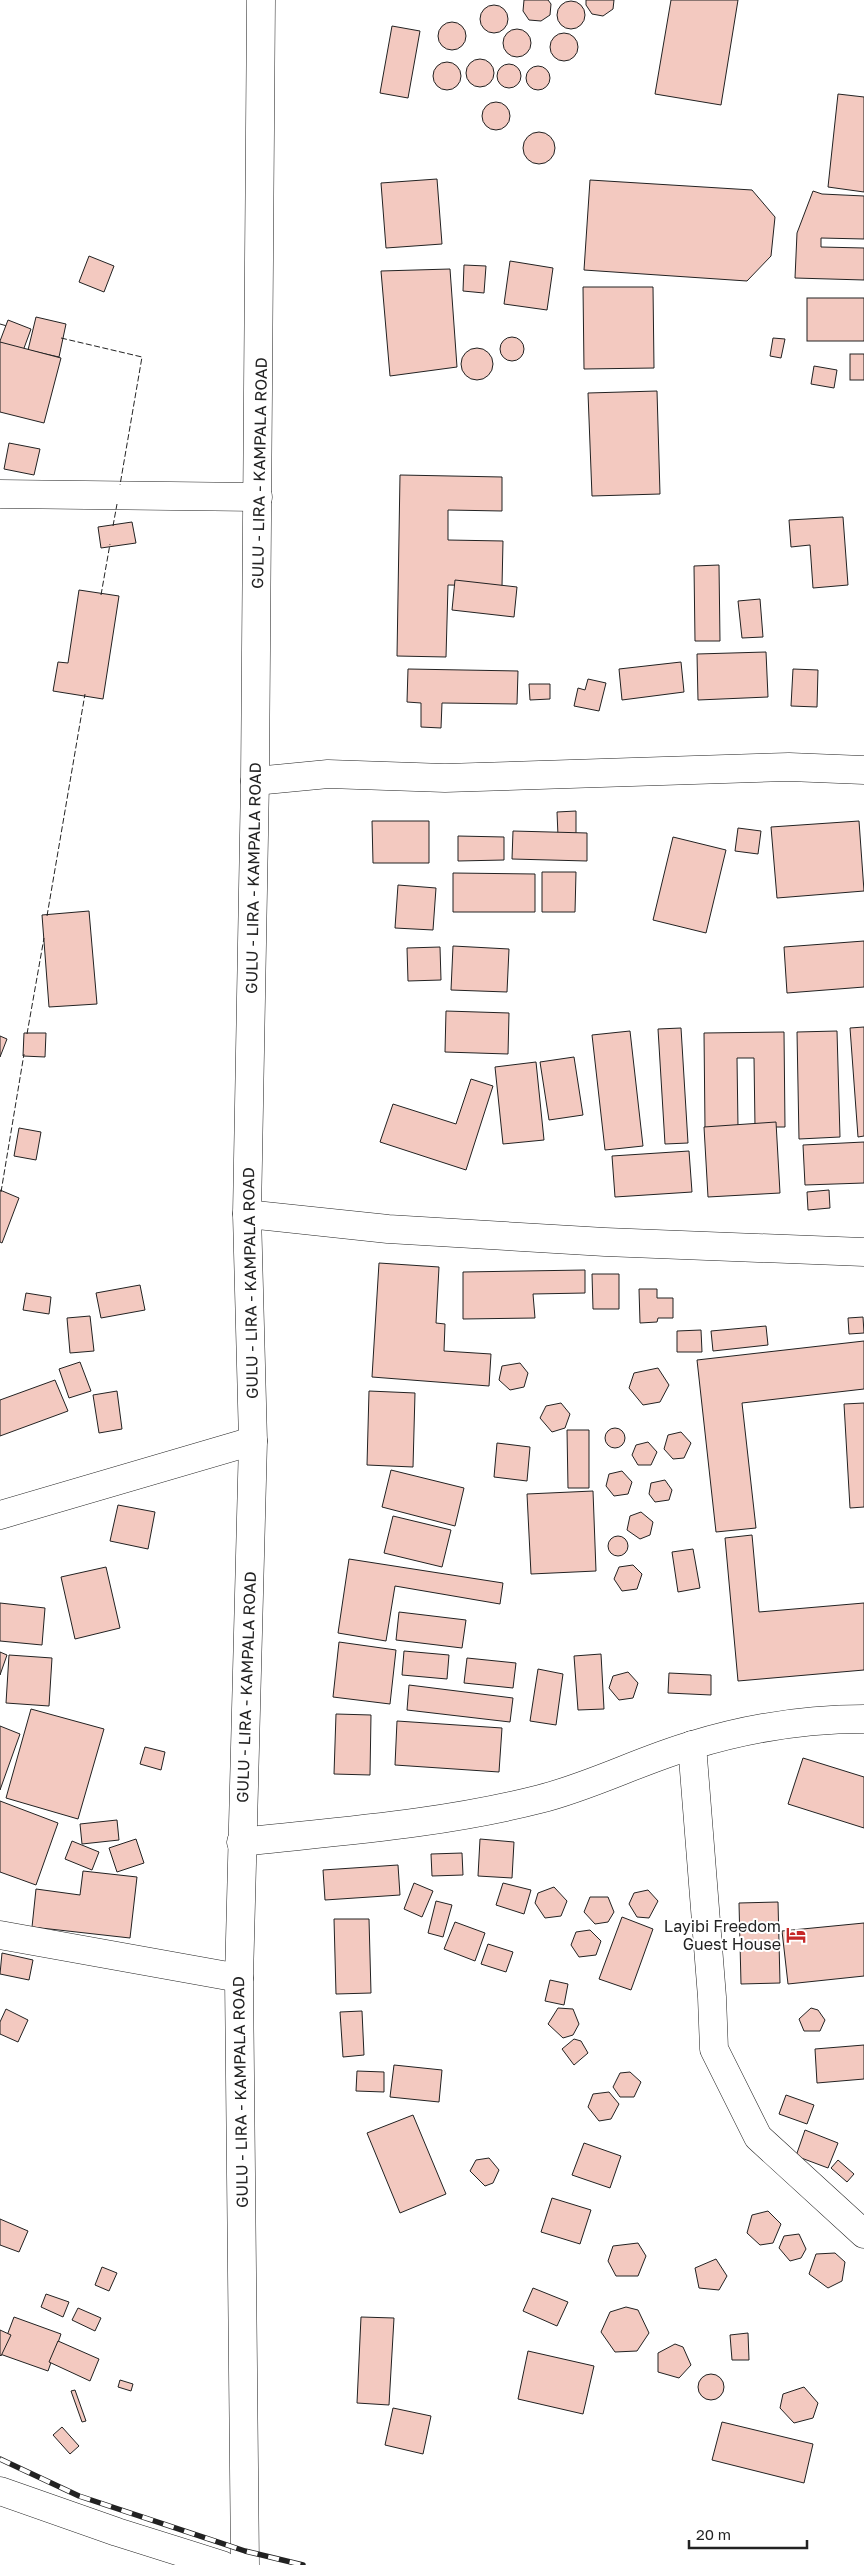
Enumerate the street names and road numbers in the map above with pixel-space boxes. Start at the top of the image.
street label: GULU - LIRA - KAMPALA ROAD [247,357,271,589]
street label: GULU - LIRA - KAMPALA ROAD [241,762,265,994]
street label: GULU - LIRA - KAMPALA ROAD [238,1167,262,1399]
street label: GULU - LIRA - KAMPALA ROAD [232,1571,260,1803]
street label: GULU - LIRA - KAMPALA ROAD [228,1976,252,2208]

